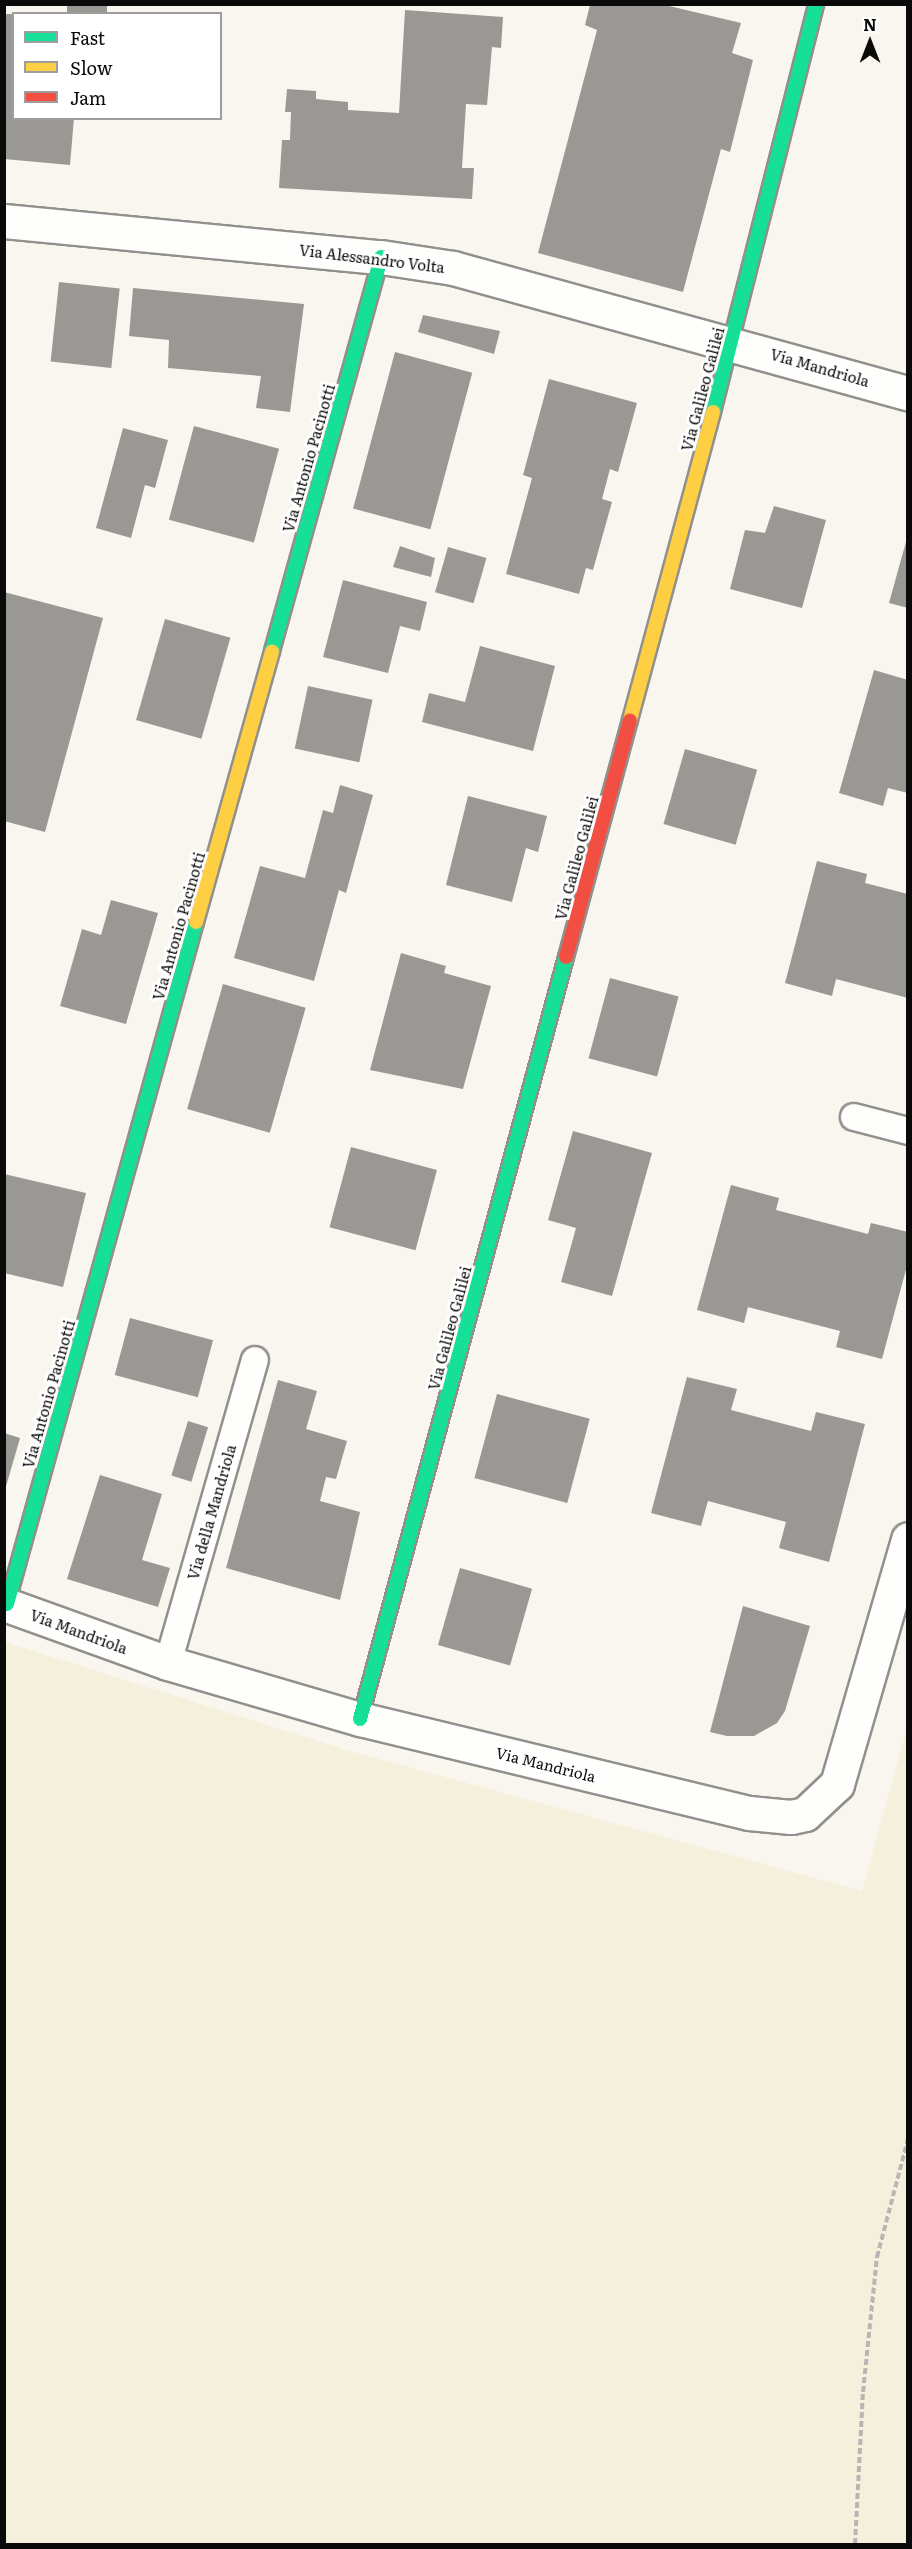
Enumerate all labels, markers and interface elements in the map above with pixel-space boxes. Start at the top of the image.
legend [12,12,222,120]
north arrow [840,12,900,72]
text: N [863,12,877,36]
text: Fast [70,24,105,51]
text: Slow [70,54,112,81]
text: Jam [70,84,106,111]
street label: Via Alessandro Volta [298,240,446,276]
street label: Via Galileo Galilei [677,325,727,453]
street label: Via Mandriola [768,344,872,390]
street label: Via Antonio Pacinotti [278,382,338,534]
street label: Via Galileo Galilei [551,794,601,922]
street label: Via Antonio Pacinotti [148,850,208,1002]
street label: Via Galileo Galilei [424,1264,474,1392]
street label: Via Antonio Pacinotti [18,1318,78,1470]
street label: Via della Mandriola [183,1442,239,1582]
street label: Via Mandriola [28,1605,130,1657]
street label: Via Mandriola [494,1743,598,1785]

